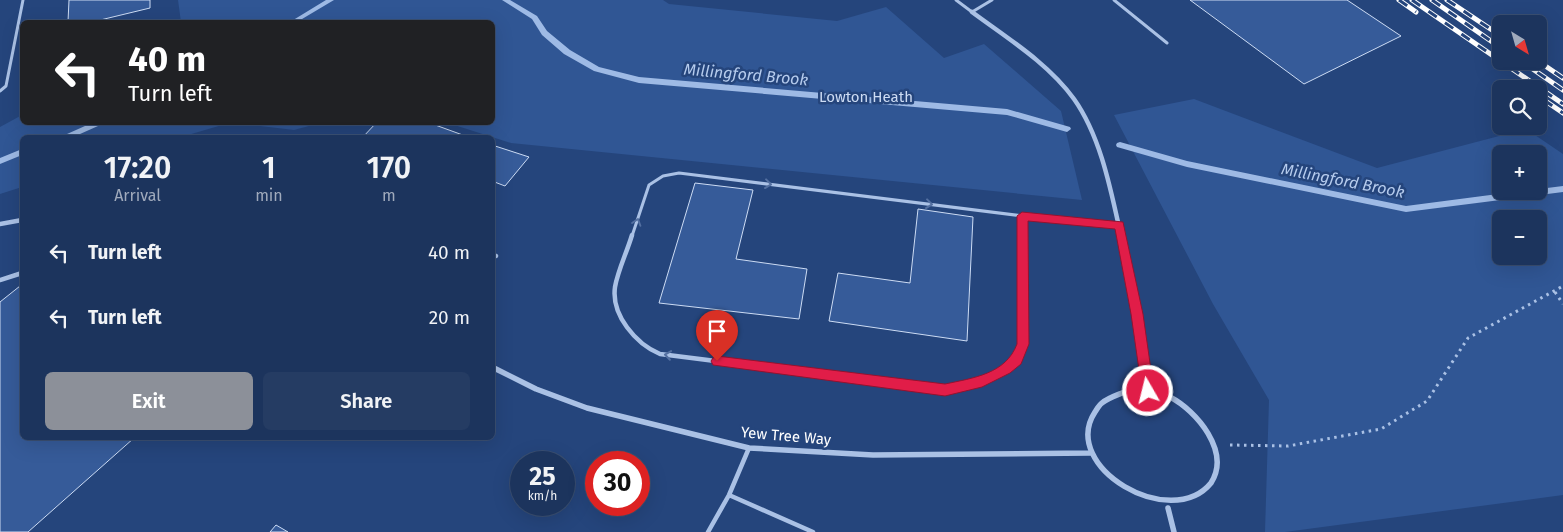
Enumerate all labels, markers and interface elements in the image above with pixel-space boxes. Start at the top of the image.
north arrow [1492,15,1548,70]
map controls [1492,15,1547,265]
text: 40 m [128,38,206,80]
icon: left [45,40,110,105]
water label: Millingford Brook [683,60,809,89]
text: Turn left [128,80,212,107]
button: search [1492,80,1547,135]
park label: Lowton Heath [819,88,913,106]
button: + [1492,145,1547,200]
text: 17:20 [104,150,171,186]
text: 1 [262,150,276,186]
text: 170 [367,150,411,186]
water label: Millingford Brook [1280,159,1406,202]
one-way arrow [764,178,772,189]
text: Arrival [114,186,161,205]
text: min [255,186,283,205]
text: m [382,186,396,205]
one-way arrow [926,198,934,209]
button: − [1492,210,1547,265]
one-way arrow [631,219,641,227]
icon: left [45,239,73,267]
text: Turn left [88,241,162,264]
text: 40 m [428,241,470,264]
icon: left [45,304,73,332]
text: Turn left [88,306,162,329]
text: 20 m [429,306,470,329]
pin [696,310,738,361]
icon: arrive [703,317,731,345]
one-way arrow [664,350,672,361]
position arrow [1121,364,1173,416]
button: Exit [45,372,253,430]
button: Share [263,372,470,430]
street label: Yew Tree Way [740,423,832,449]
speed limit sign: 30 [585,451,650,516]
text: 25 [529,462,556,492]
text: km/h [528,489,557,503]

